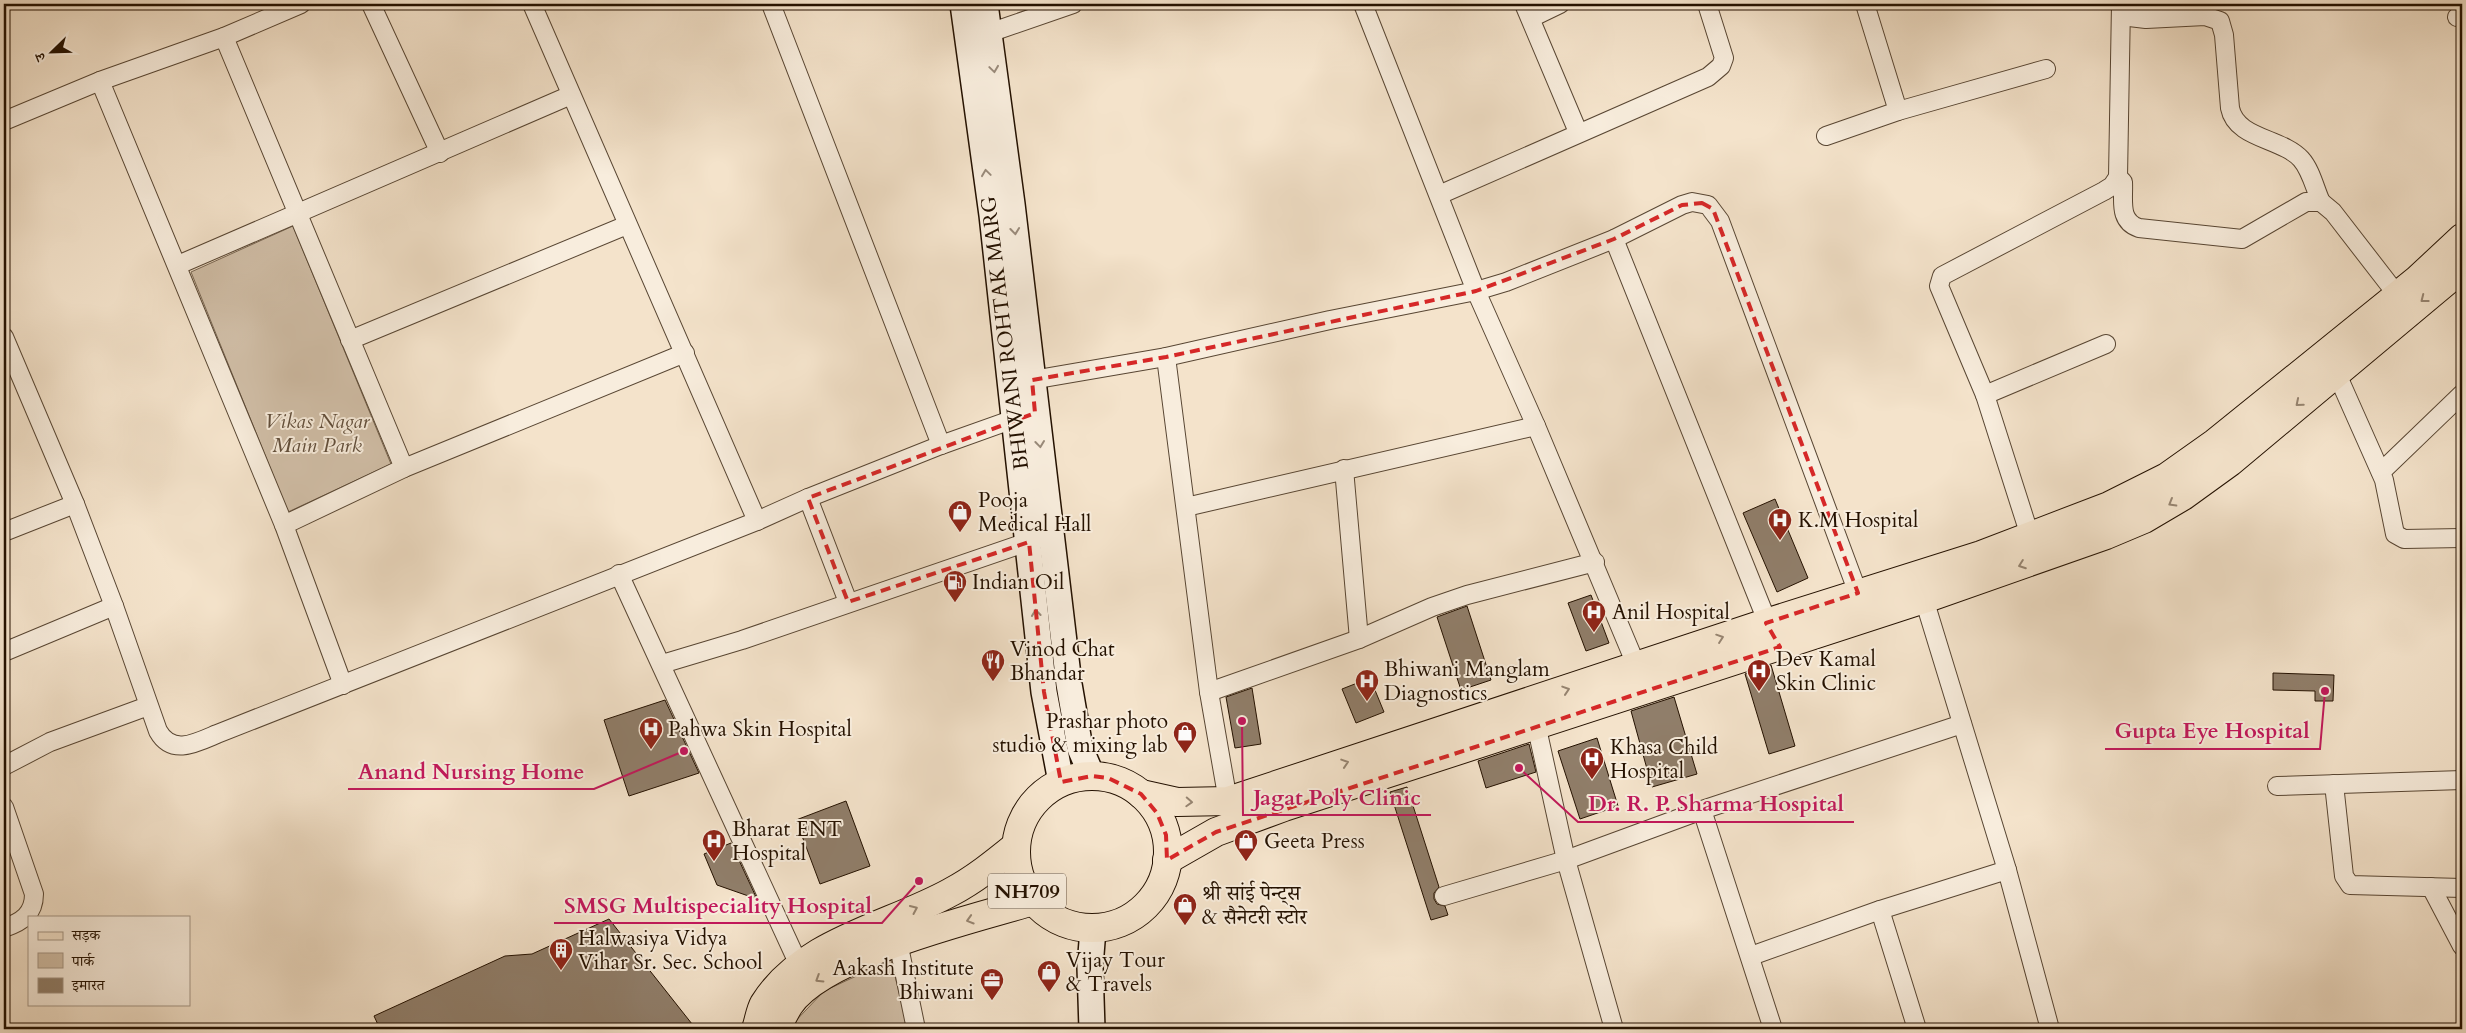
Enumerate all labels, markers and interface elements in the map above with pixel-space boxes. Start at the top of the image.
north arrow [28,28,78,78]
text: उ [30,49,51,65]
one-way arrow [988,66,999,74]
one-way arrow [981,169,992,177]
street label: BHIWANI ROHTAK MARG [974,194,1036,472]
one-way arrow [1009,227,1020,235]
one-way arrow [2421,293,2430,301]
one-way arrow [2296,397,2305,406]
park label: Vikas Nagar Main Park [264,407,371,460]
one-way arrow [1034,440,1044,448]
place label: Pooja Medical Hall [978,486,1091,539]
one-way arrow [2168,496,2177,506]
shop icon: Pooja Medical Hall [947,499,973,533]
place label: K.M Hospital [1798,506,1918,535]
hospital icon: K.M Hospital [1767,507,1793,541]
one-way arrow [2018,559,2026,569]
place label: Indian Oil [972,568,1064,597]
fuel station icon: Indian Oil [942,569,968,603]
place label: Anil Hospital [1612,598,1730,627]
hospital icon: Anil Hospital [1581,599,1607,633]
one-way arrow [1031,608,1042,616]
one-way arrow [1715,634,1724,644]
place label: Vinod Chat Bhandar [1010,635,1115,688]
place label: Dev Kamal Skin Clinic [1776,645,1876,698]
restaurant icon: Vinod Chat Bhandar [980,648,1006,682]
place label: Bhiwani Manglam Diagnostics [1384,655,1550,708]
hospital icon: Dev Kamal Skin Clinic [1746,658,1772,692]
hospital icon: Bhiwani Manglam Diagnostics [1354,668,1380,702]
one-way arrow [1561,686,1570,696]
place label: Prashar photo studio & mixing lab [992,707,1168,760]
callout: Gupta Eye Hospital [2105,712,2320,749]
place label: Pahwa Skin Hospital [668,715,852,744]
hospital icon: Pahwa Skin Hospital [638,716,664,750]
text: Gupta Eye Hospital [2114,716,2310,746]
shop icon: Prashar photo studio & mixing lab [1172,720,1198,754]
place label: Khasa Child Hospital [1610,733,1718,786]
hospital icon: Khasa Child Hospital [1579,746,1605,780]
callout: Anand Nursing Home [348,752,594,789]
text: Anand Nursing Home [358,757,584,787]
one-way arrow [1341,758,1349,768]
callout: Jagat Poly Clinic [1243,778,1431,815]
text: Jagat Poly Clinic [1250,783,1421,813]
callout: Dr. R. P. Sharma Hospital [1578,785,1854,822]
text: Dr. R. P. Sharma Hospital [1588,789,1845,819]
one-way arrow [1185,797,1193,808]
place label: Bharat ENT Hospital [732,815,842,868]
place label: Geeta Press [1264,827,1365,856]
hospital icon: Bharat ENT Hospital [701,828,727,862]
shop icon: Geeta Press [1233,828,1259,862]
road number: NH709 [988,874,1066,908]
place label: श्री सांई पेन्ट्स & सैनेटरी स्टोर [1202,879,1308,932]
callout: SMSG Multispeciality Hospital [554,886,882,923]
text: SMSG Multispeciality Hospital [564,891,873,921]
shop icon: श्री सांई पेन्ट्स & सैनेटरी स्टोर [1172,892,1198,926]
one-way arrow [909,904,918,915]
one-way arrow [966,915,974,925]
legend [28,916,190,1006]
place label: Halwasiya Vidya Vihar Sr. Sec. School [578,924,763,977]
text: सड़क [71,925,101,945]
building icon: Halwasiya Vidya Vihar Sr. Sec. School [548,937,574,971]
place label: Vijay Tour & Travels [1066,946,1165,999]
text: पार्क [71,951,95,971]
place label: Aakash Institute Bhiwani [832,954,974,1007]
shop icon: Vijay Tour & Travels [1036,959,1062,993]
office icon: Aakash Institute Bhiwani [979,967,1005,1001]
one-way arrow [815,973,824,983]
text: इमारत [71,975,106,995]

